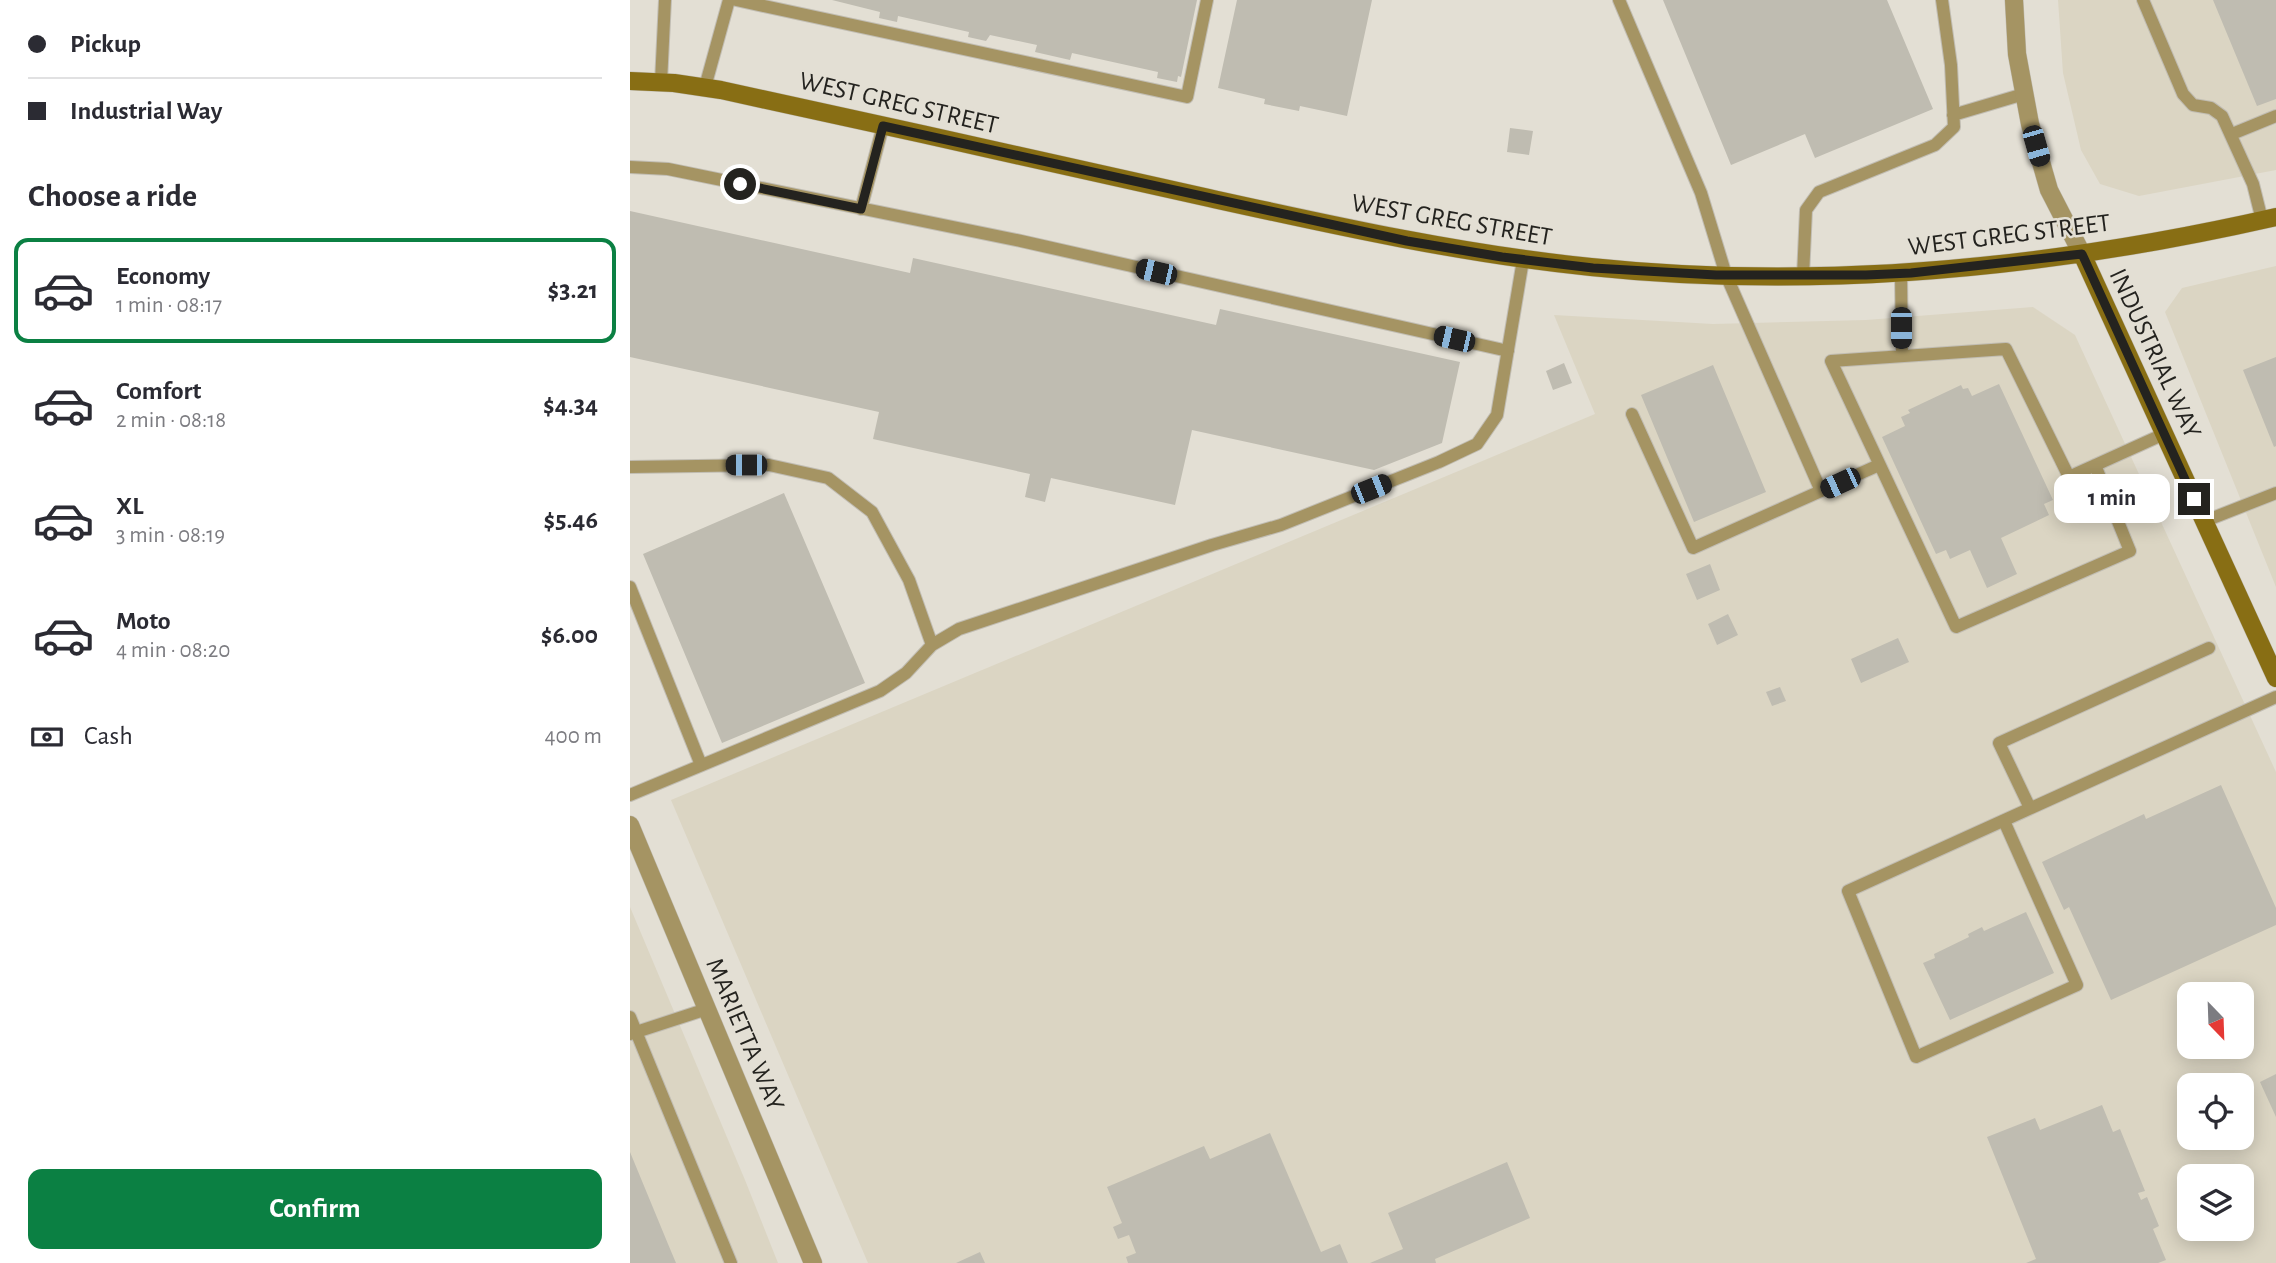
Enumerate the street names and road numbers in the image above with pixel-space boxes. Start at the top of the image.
street label: WEST GREG STREET [797,67,1001,139]
street label: WEST GREG STREET [1349,190,1555,251]
street label: WEST GREG STREET [1907,210,2112,260]
street label: INDUSTRIAL WAY [2104,265,2206,443]
street label: MARIETTA WAY [701,954,789,1115]

